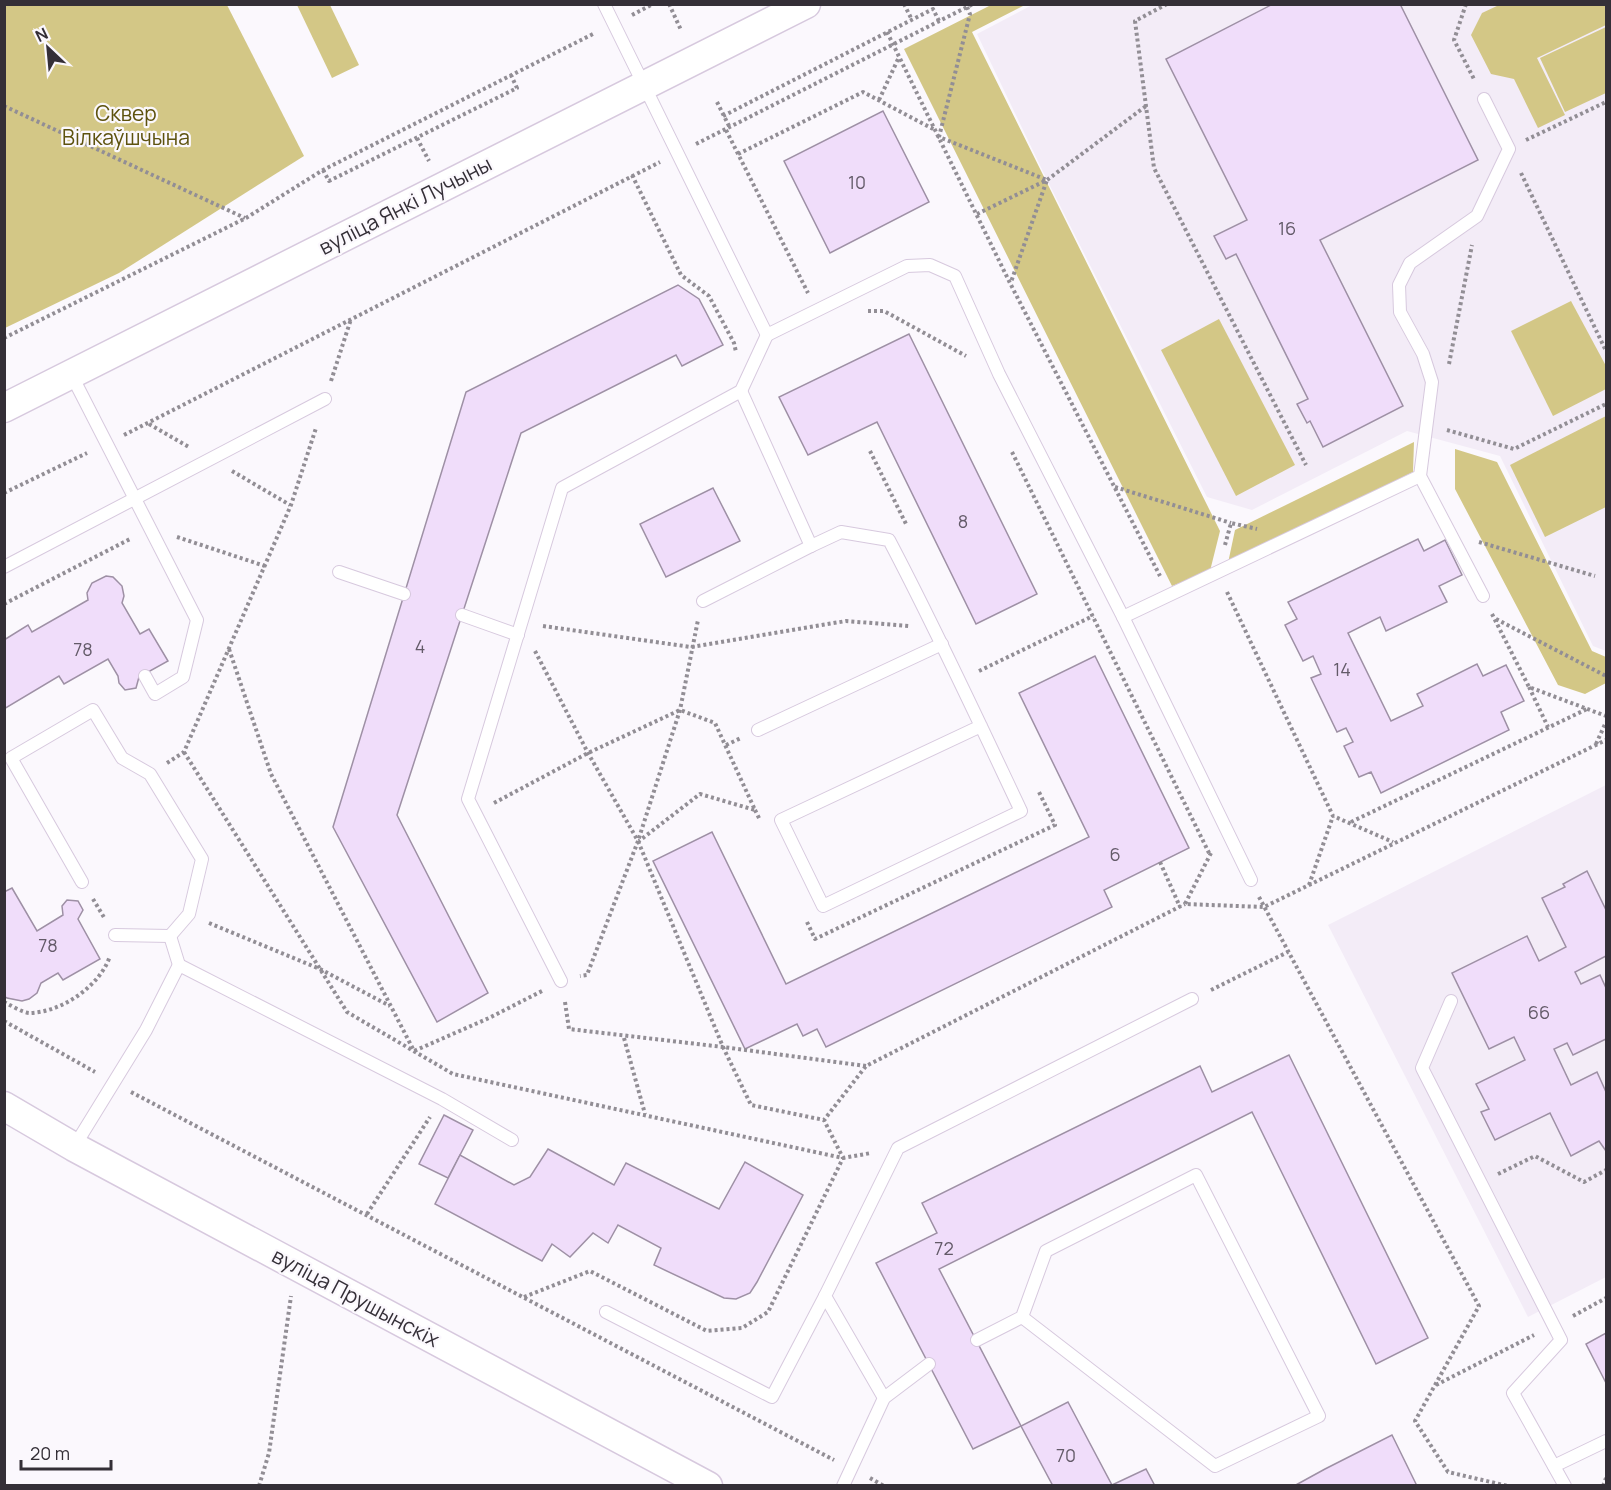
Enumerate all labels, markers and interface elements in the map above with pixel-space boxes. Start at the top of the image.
north arrow [18,18,78,78]
text: N [31,22,51,47]
park label: Сквер Вілкаўшчына [62,99,190,151]
street label: вуліца Янкі Лучыны [314,149,496,261]
house number: 10 [848,170,866,194]
house number: 16 [1278,216,1296,240]
house number: 8 [958,509,968,533]
house number: 4 [415,634,425,658]
house number: 78 [73,637,93,661]
house number: 14 [1333,657,1351,681]
house number: 6 [1109,842,1121,866]
house number: 78 [38,933,58,957]
house number: 66 [1528,1000,1550,1024]
house number: 72 [934,1236,954,1260]
street label: вуліца Прушынскіх [267,1241,445,1353]
scale bar [21,1433,111,1471]
text: 20 m [30,1441,70,1465]
house number: 70 [1056,1443,1076,1467]

